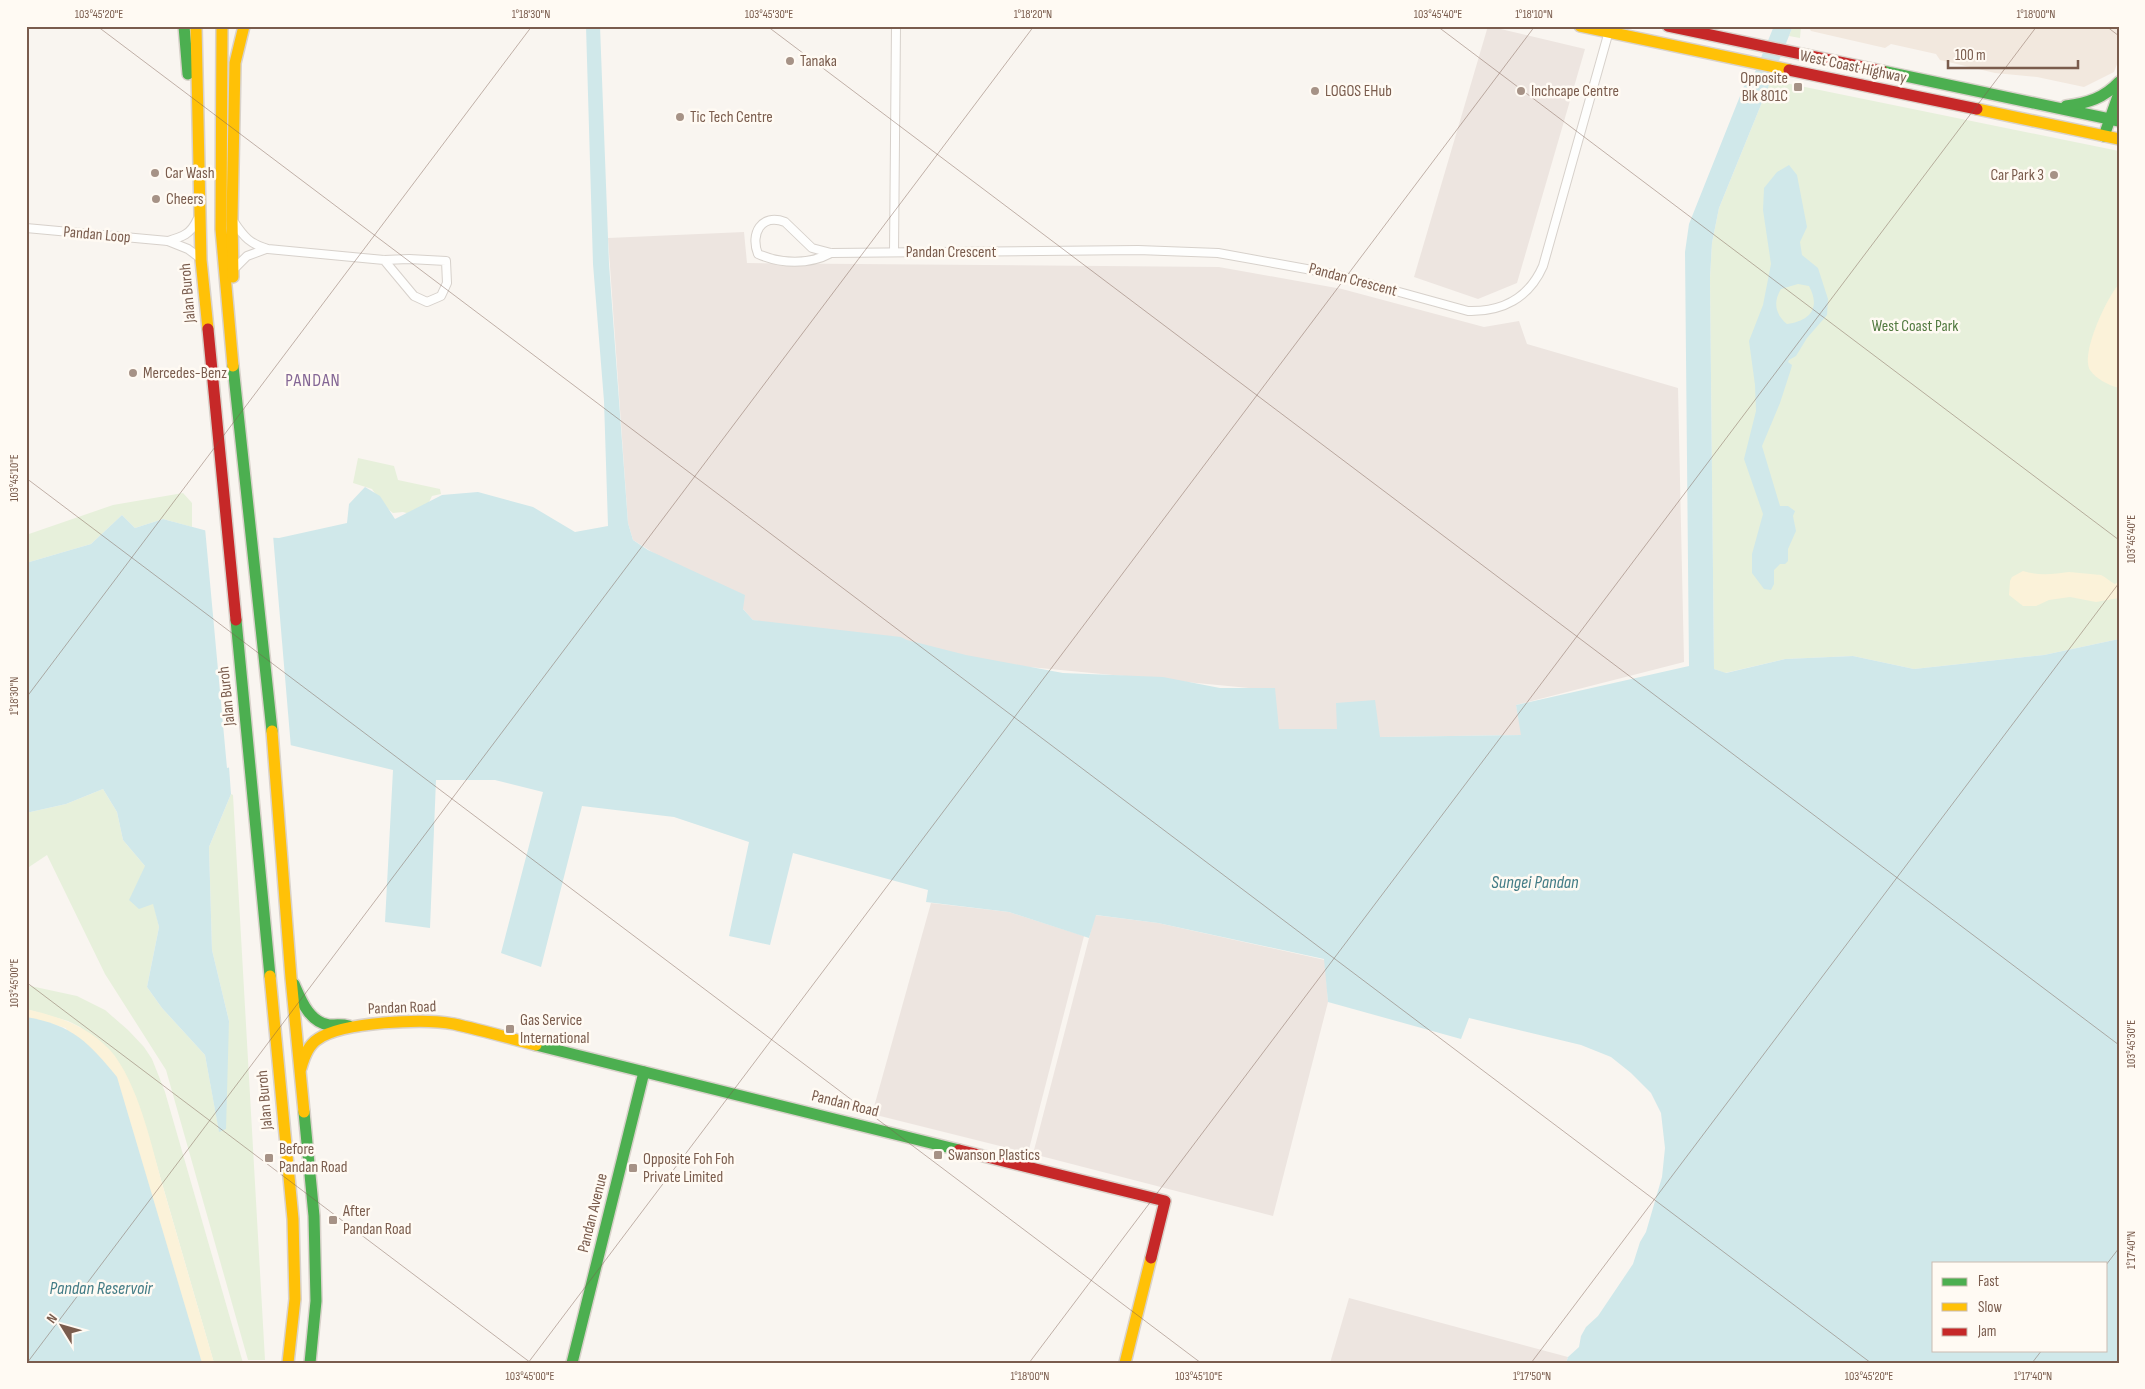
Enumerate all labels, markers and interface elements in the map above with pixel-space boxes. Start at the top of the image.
text: 103°45'20"E [75,7,123,22]
text: 1°18'30"N [512,7,550,22]
text: 103°45'30"E [745,7,793,22]
text: 1°18'20"N [1014,7,1052,22]
text: 103°45'40"E [1414,7,1462,22]
text: 1°18'10"N [1515,7,1553,22]
text: 1°18'00"N [2017,7,2055,22]
scale bar [1948,38,2078,70]
street label: West Coast Highway [1798,46,1908,88]
text: 100 m [1955,46,1986,65]
place label: Tanaka [800,52,837,71]
marker: Tanaka [784,55,796,67]
place label: Opposite Blk 801C [1740,69,1788,106]
marker: Opposite Blk 801C [1792,81,1804,93]
place label: LOGOS EHub [1325,82,1392,101]
place label: Inchcape Centre [1531,82,1619,101]
marker: LOGOS EHub [1309,85,1321,97]
marker: Inchcape Centre [1515,85,1527,97]
place label: Tic Tech Centre [690,108,773,127]
marker: Tic Tech Centre [674,111,686,123]
place label: Car Wash [165,164,215,183]
place label: Car Park 3 [1991,166,2044,185]
marker: Car Wash [149,167,161,179]
marker: Car Park 3 [2048,169,2060,181]
place label: Cheers [166,190,204,209]
marker: Cheers [150,193,162,205]
street label: Pandan Loop [63,223,131,247]
street label: Pandan Crescent [906,243,996,262]
street label: Pandan Crescent [1307,259,1399,301]
street label: Jalan Buroh [176,262,200,325]
park label: West Coast Park [1872,317,1958,336]
place label: Mercedes-Benz [143,364,227,383]
marker: Mercedes-Benz [127,367,139,379]
district label: PANDAN [285,370,341,391]
text: 103°45'10"E [7,454,22,502]
text: 103°45'40"E [2124,515,2139,563]
street label: Jalan Buroh [214,665,240,728]
text: 1°18'30"N [7,677,22,715]
water label: Sungei Pandan [1491,872,1579,893]
text: 103°45'00"E [7,959,22,1007]
street label: Pandan Road [367,997,437,1019]
place label: Gas Service International [520,1011,589,1048]
text: 103°45'30"E [2124,1020,2139,1068]
marker: Gas Service International [504,1023,516,1035]
street label: Jalan Buroh [253,1069,277,1132]
street label: Pandan Road [809,1087,881,1121]
place label: Before Pandan Road [279,1140,347,1177]
place label: Swanson Plastics [948,1146,1040,1165]
marker: Swanson Plastics [932,1149,944,1161]
place label: Opposite Foh Foh Private Limited [643,1150,734,1187]
marker: Before Pandan Road [263,1152,275,1164]
marker: Opposite Foh Foh Private Limited [627,1162,639,1174]
street label: Pandan Avenue [574,1171,612,1255]
place label: After Pandan Road [342,1202,411,1239]
marker: After Pandan Road [327,1214,339,1226]
text: 1°17'40"N [2124,1231,2139,1269]
legend [1932,1262,2108,1352]
text: Fast [1978,1272,2000,1291]
water label: Pandan Reservoir [49,1278,153,1299]
text: Slow [1978,1298,2002,1317]
north arrow [38,1302,88,1352]
text: N [43,1310,61,1327]
text: Jam [1977,1322,1996,1341]
text: 103°45'00"E [506,1369,554,1384]
text: 1°18'00"N [1011,1369,1049,1384]
text: 103°45'10"E [1175,1369,1223,1384]
text: 1°17'50"N [1513,1369,1551,1384]
text: 103°45'20"E [1845,1369,1893,1384]
text: 1°17'40"N [2014,1369,2052,1384]

